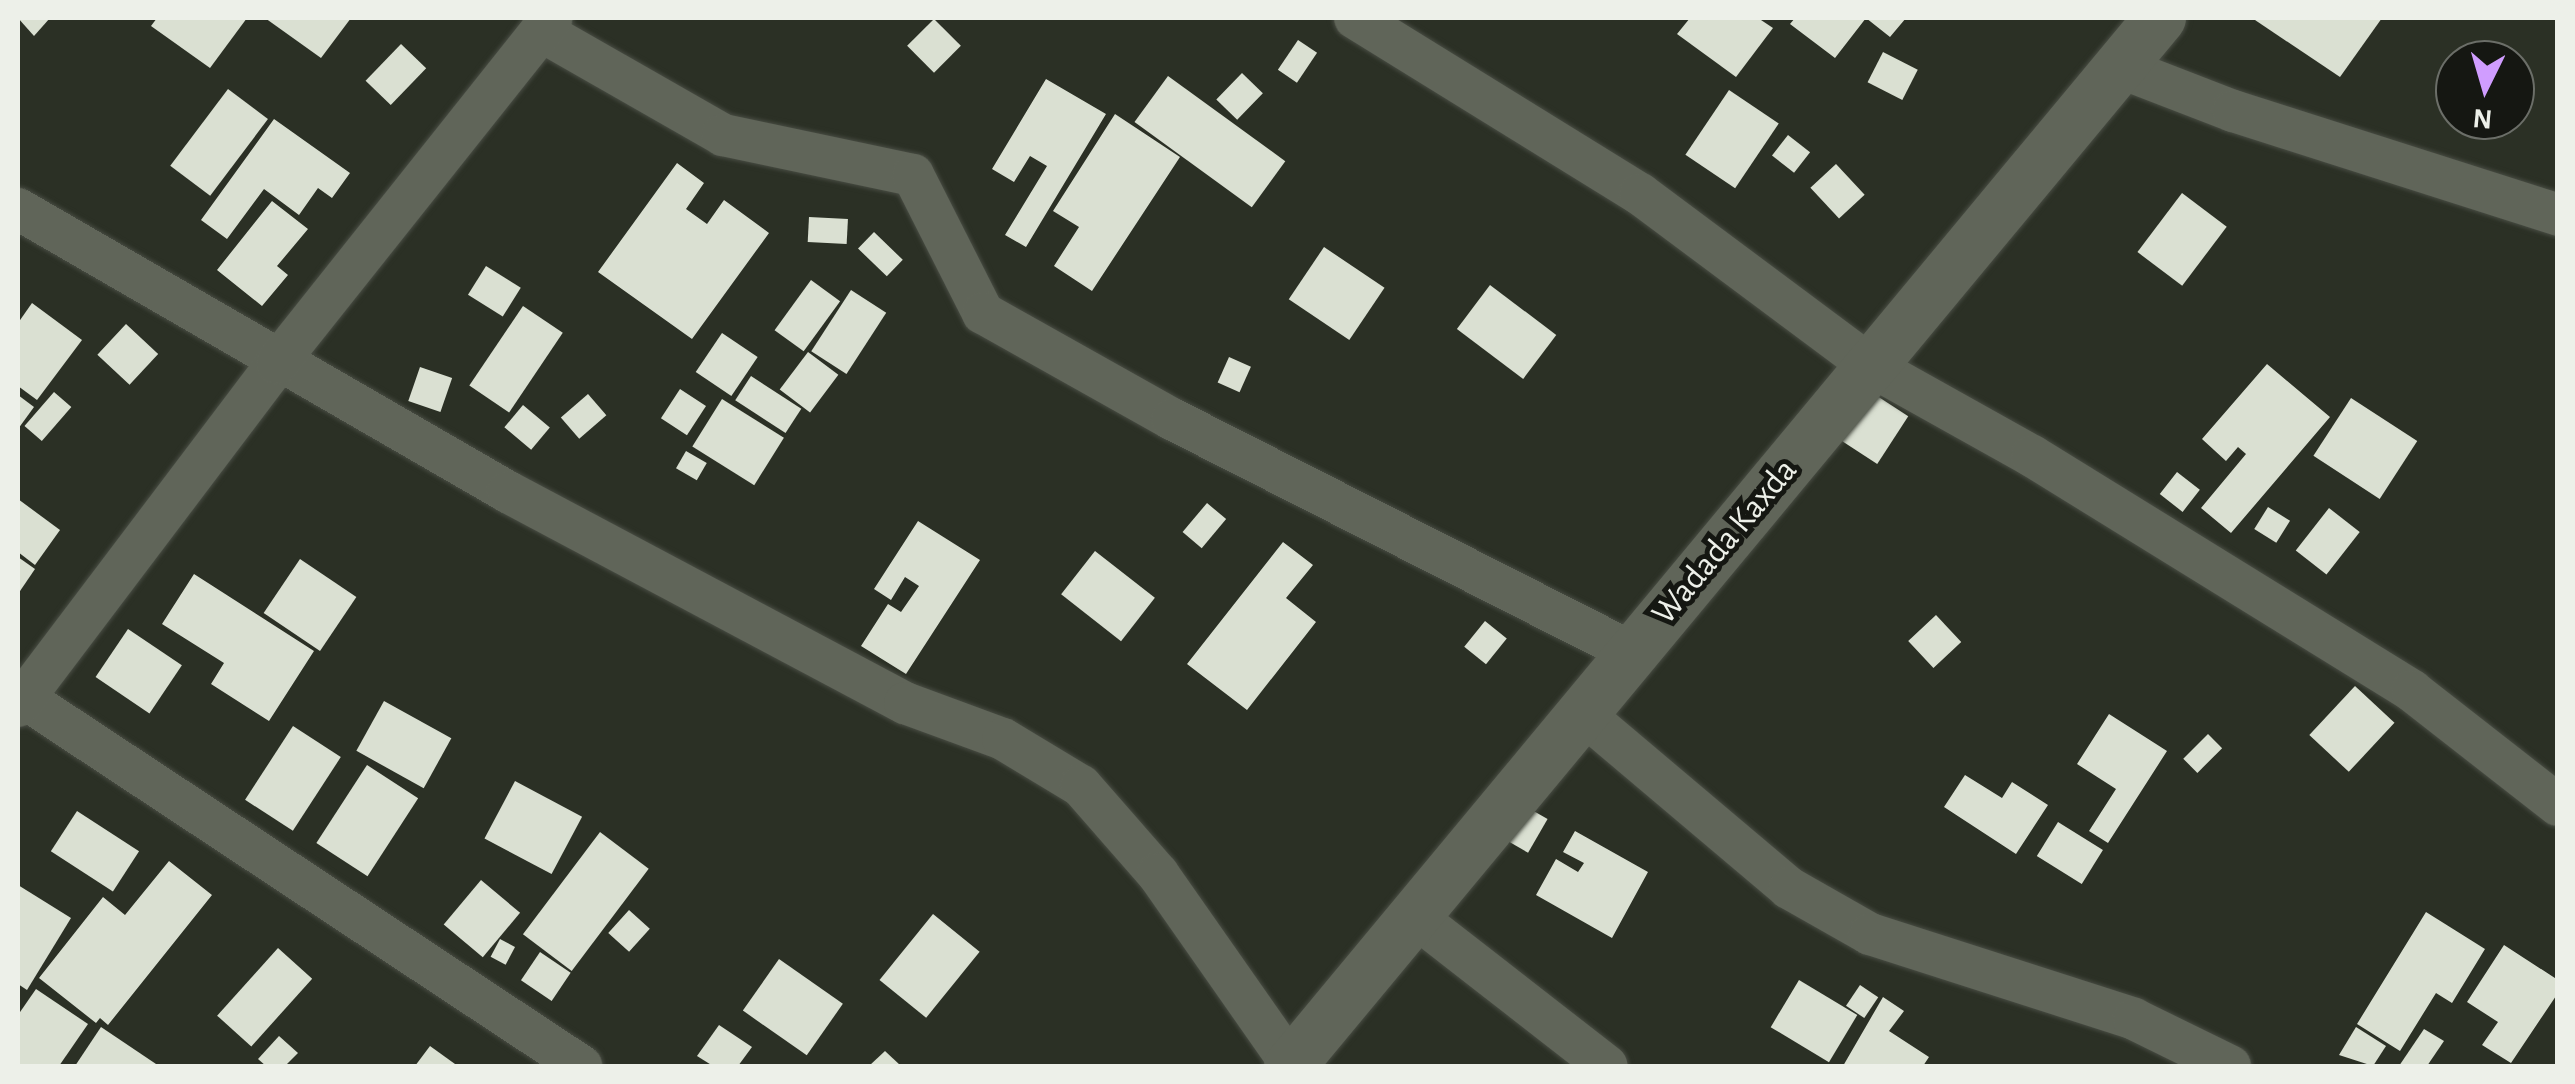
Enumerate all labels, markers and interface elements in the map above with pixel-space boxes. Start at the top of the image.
north arrow [2435,40,2535,140]
text: N [2472,103,2493,133]
street label: Wadada Kaxda [1643,450,1807,634]

